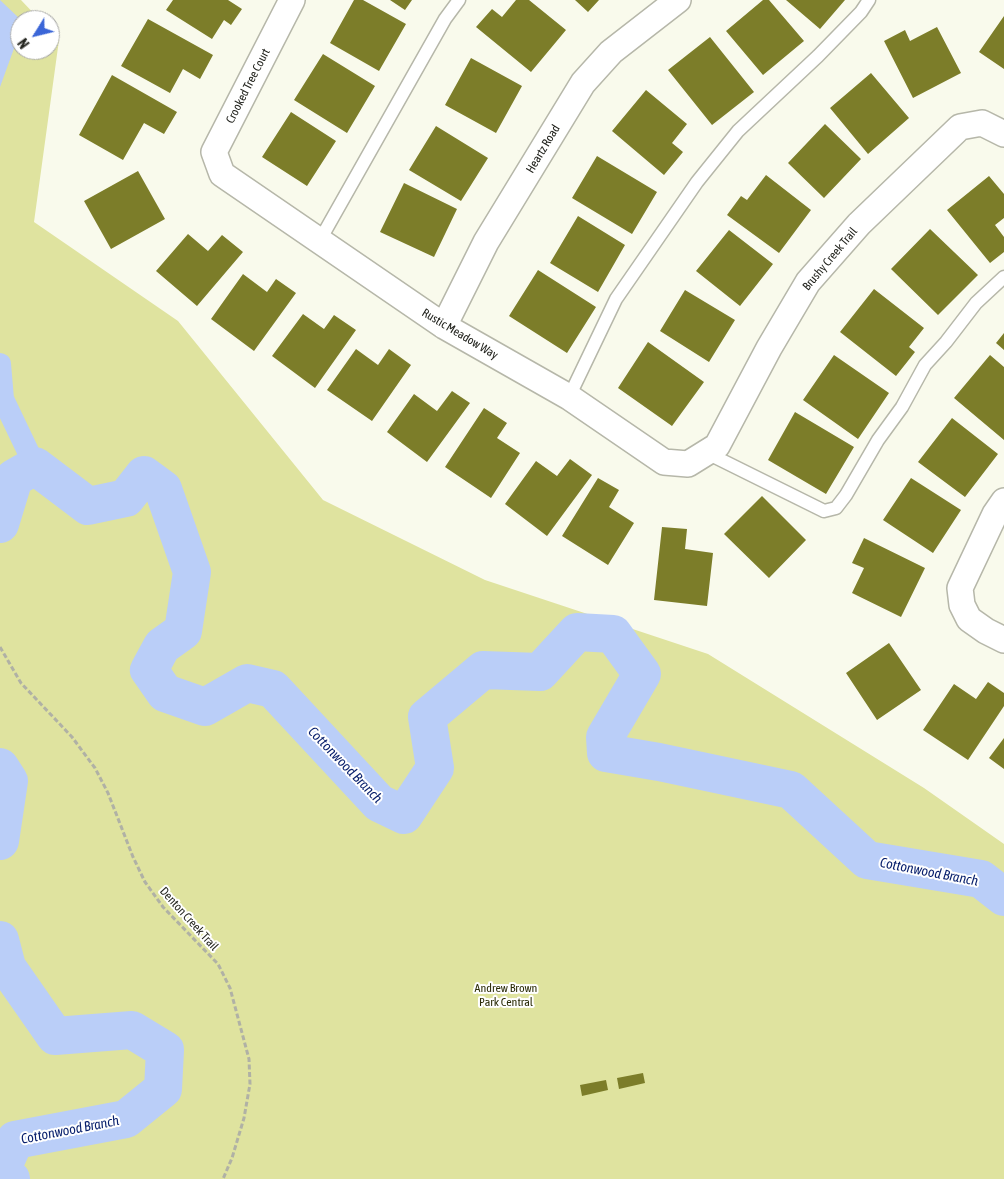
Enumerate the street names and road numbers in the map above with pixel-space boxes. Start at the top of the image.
street label: Crooked Tree Court [223,46,273,126]
street label: Heartz Road [523,122,563,176]
street label: Brushy Creek Trail [800,225,860,293]
street label: Rustic Meadow Way [419,306,501,362]
street label: Denton Creek Trail [157,884,221,954]

